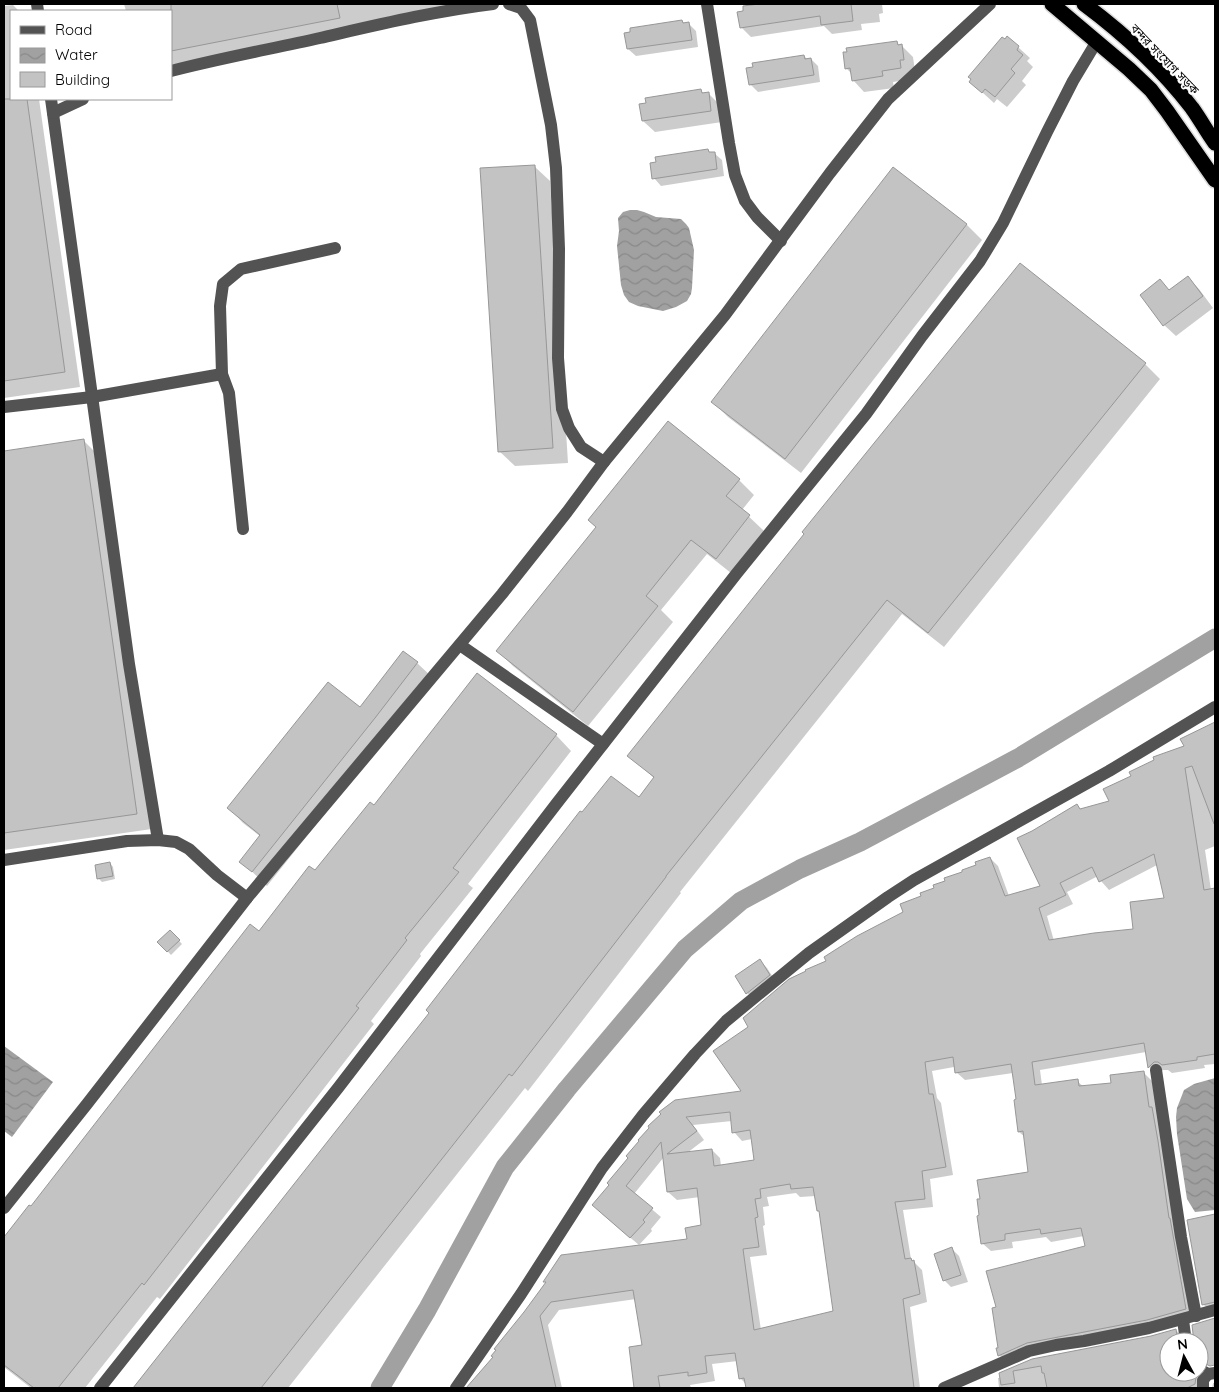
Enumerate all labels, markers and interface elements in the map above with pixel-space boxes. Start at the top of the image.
legend [10,10,172,100]
text: Road [55,20,92,39]
street label: বন্দর সংযোগ সড়ক [1127,20,1203,98]
text: Water [55,45,98,64]
text: Building [55,70,110,89]
north arrow [1159,1332,1209,1382]
text: N [1176,1335,1189,1354]

